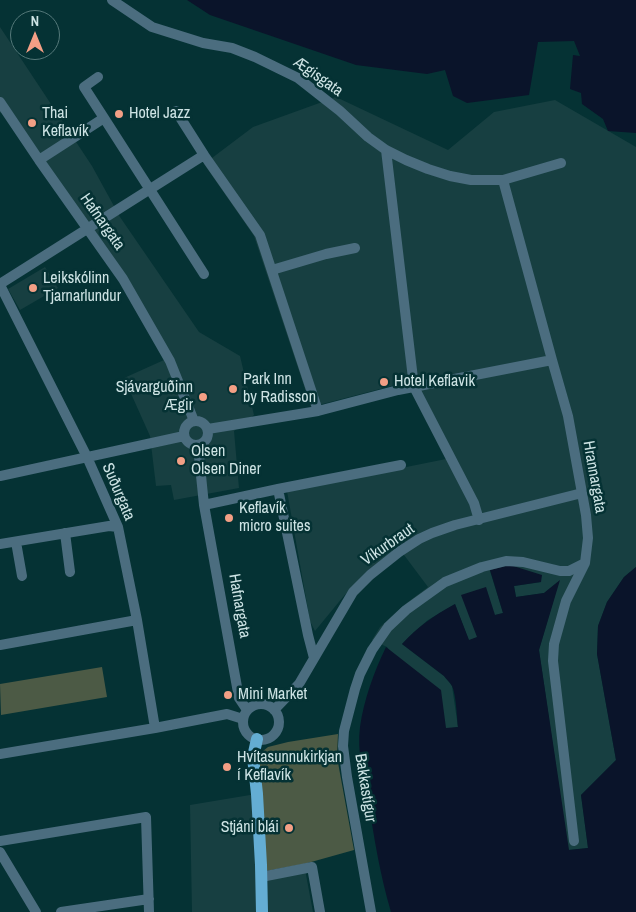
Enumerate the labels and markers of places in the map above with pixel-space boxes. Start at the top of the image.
place label: Thai Keflavík [42,104,89,142]
place label: Hotel Jazz [129,104,190,124]
marker: Hotel Jazz [113,108,125,120]
marker: Thai Keflavík [26,117,38,129]
place label: Leikskólinn Tjarnarlundur [43,269,121,307]
marker: Leikskólinn Tjarnarlundur [27,282,39,294]
place label: Park Inn by Radisson [243,370,316,408]
place label: Hotel Keflavik [394,372,475,392]
marker: Hotel Keflavik [378,376,390,388]
place label: Sjávarguðinn Ægir [116,378,193,416]
marker: Park Inn by Radisson [227,383,239,395]
marker: Sjávarguðinn Ægir [197,391,209,403]
place label: Olsen Olsen Diner [191,442,261,480]
marker: Olsen Olsen Diner [175,455,187,467]
place label: Keflavík micro suites [239,499,310,537]
marker: Keflavík micro suites [223,512,235,524]
place label: Mini Market [238,685,307,705]
marker: Mini Market [222,689,234,701]
place label: Hvítasunnukirkjan í Keflavík [237,748,342,786]
marker: Hvítasunnukirkjan í Keflavík [221,761,233,773]
place label: Stjáni blái [221,818,279,838]
marker: Stjáni blái [283,822,295,834]

